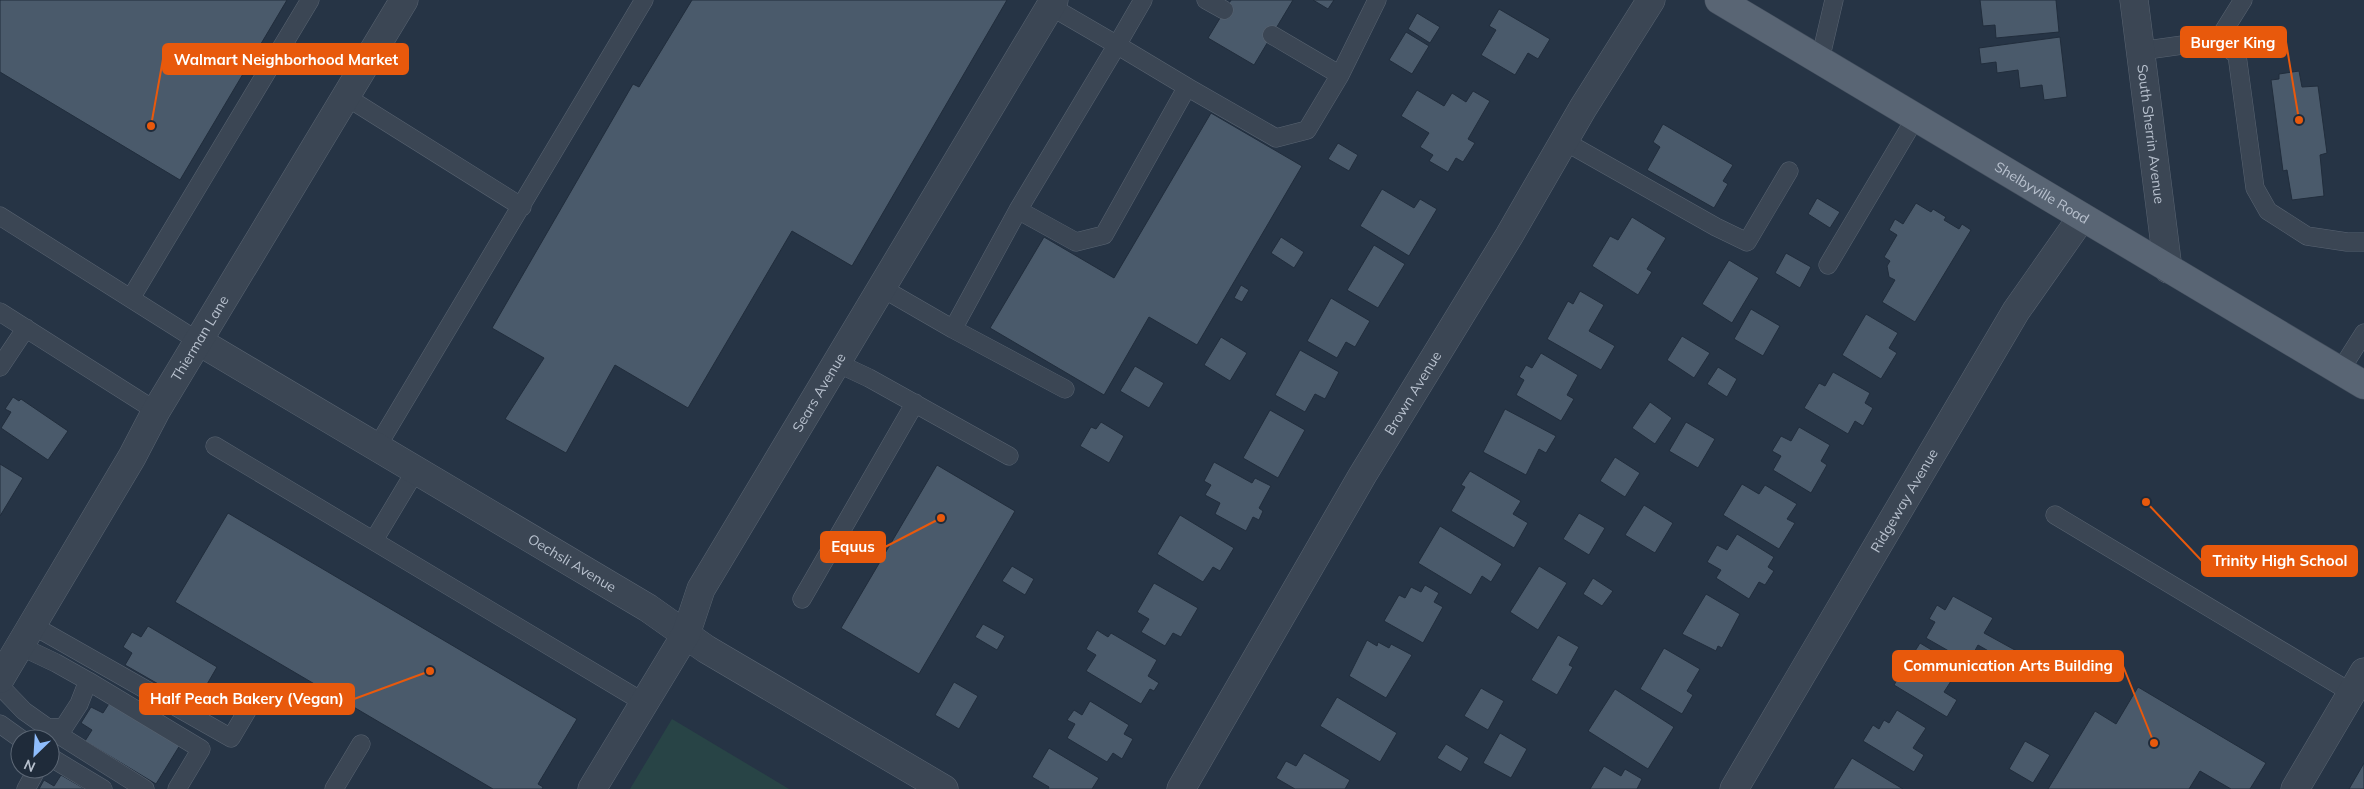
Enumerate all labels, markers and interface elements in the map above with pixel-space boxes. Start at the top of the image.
callout: Burger King [2181,27,2286,57]
text: Burger King [2191,33,2275,52]
callout: Walmart Neighborhood Market [163,44,408,74]
text: Walmart Neighborhood Market [174,50,399,69]
street label: South Sherrin Avenue [2133,63,2169,205]
street label: Shelbyville Road [1991,158,2092,228]
street label: Thierman Lane [167,292,233,385]
street label: Brown Avenue [1380,348,1445,438]
street label: Sears Avenue [788,349,850,435]
street label: Ridgeway Avenue [1867,445,1942,556]
street label: Oechsli Avenue [525,530,620,596]
callout: Equus [821,532,885,562]
text: Equus [831,537,875,556]
callout: Trinity High School [2202,546,2357,576]
text: Trinity High School [2213,551,2347,570]
callout: Communication Arts Building [1893,651,2123,681]
text: Communication Arts Building [1903,656,2113,675]
callout: Half Peach Bakery (Vegan) [140,684,354,714]
text: Half Peach Bakery (Vegan) [150,689,344,708]
north arrow [10,729,60,779]
text: N [21,755,38,776]

